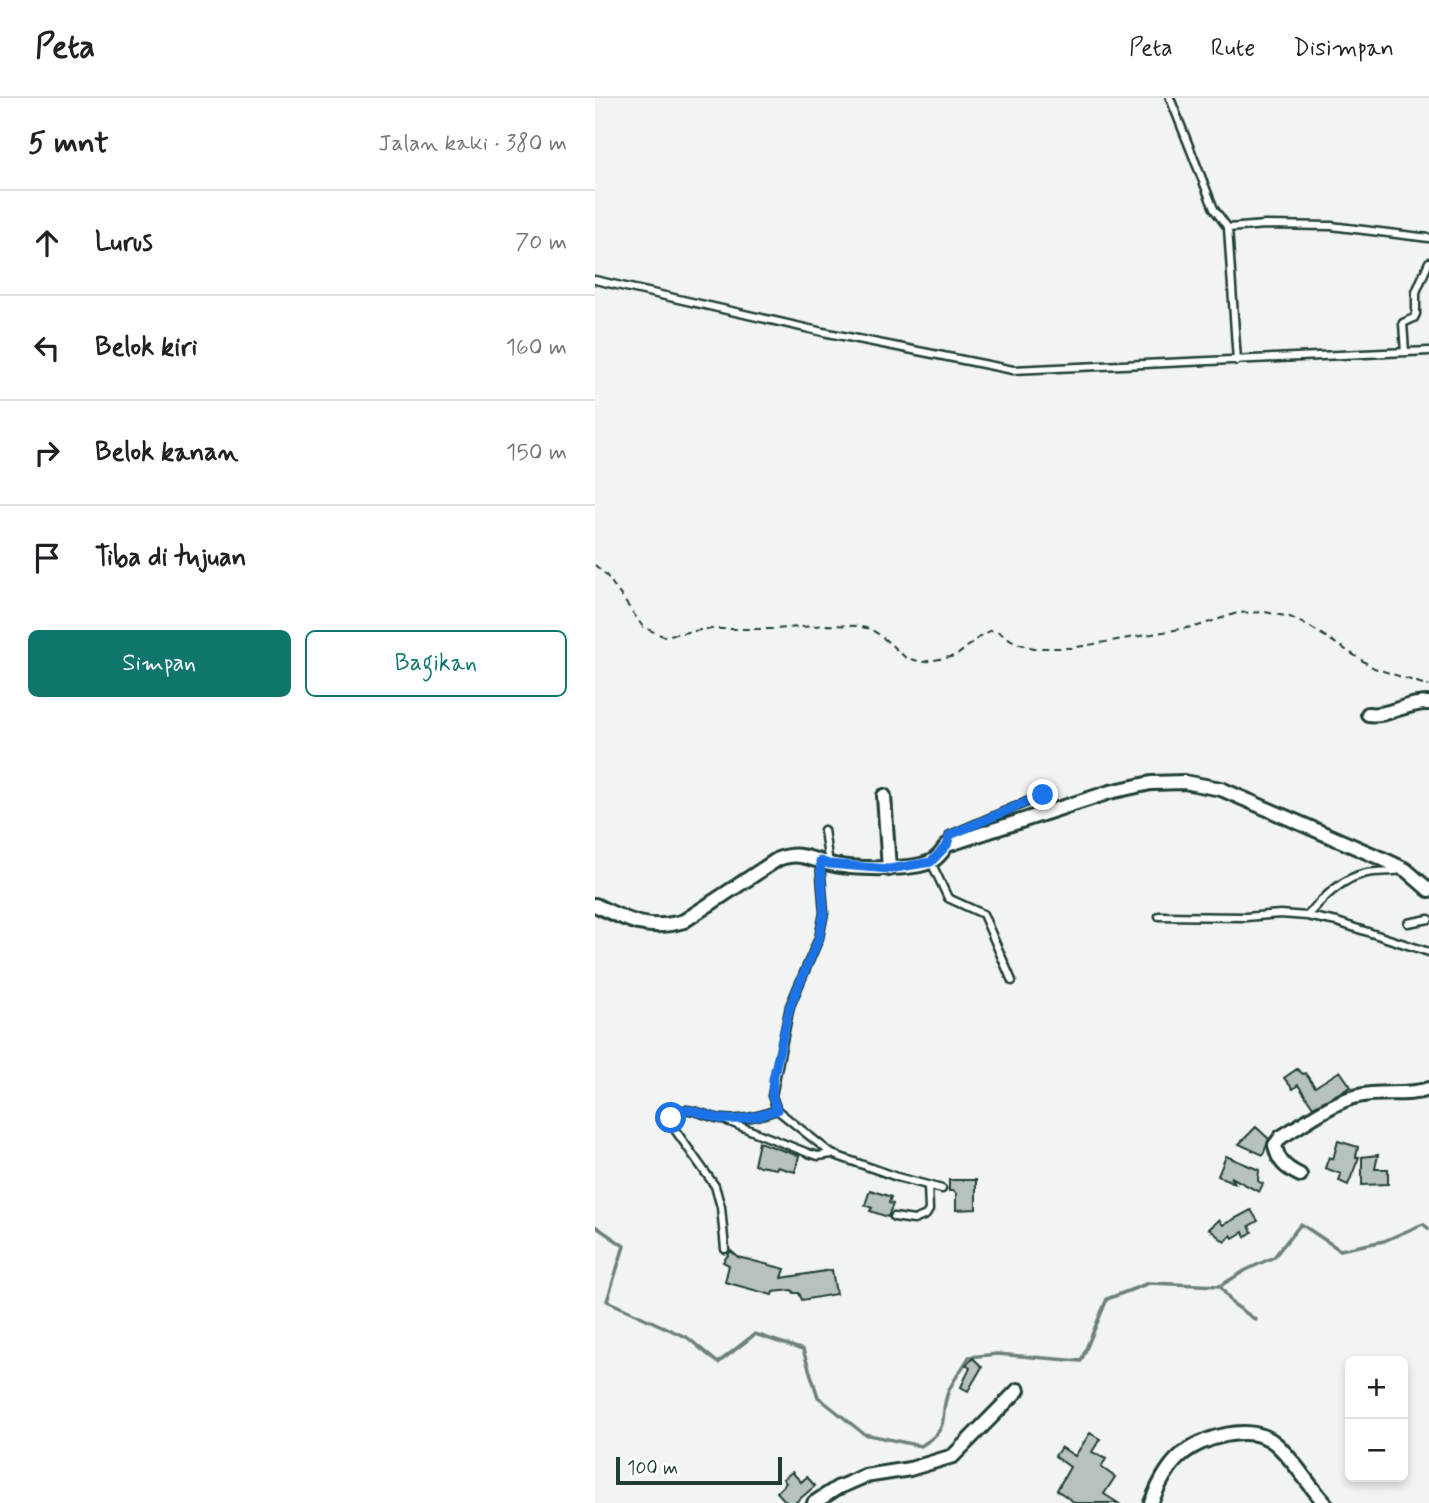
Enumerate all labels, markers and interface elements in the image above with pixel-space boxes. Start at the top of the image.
text: Peta [35,26,95,70]
text: Peta [1129,33,1173,64]
text: Rute [1211,33,1255,64]
text: Disimpan [1293,33,1394,64]
text: 5 mnt [28,124,109,163]
text: Jalan kaki · 380 m [378,129,567,159]
icon: ahead [28,224,66,262]
text: Lurus [95,226,153,260]
text: 70 m [515,228,567,258]
icon: left [28,329,66,367]
text: Belok kiri [95,331,197,365]
text: 160 m [506,333,567,363]
icon: right [28,434,66,472]
text: Belok kanan [95,436,238,470]
text: 150 m [506,438,567,468]
icon: arrive [28,539,66,577]
text: Tiba di tujuan [95,541,246,575]
button: Simpan [28,630,291,697]
button: Bagikan [305,630,567,697]
route end [1027,779,1058,810]
route start [655,1102,686,1133]
map controls [1345,1356,1408,1482]
button: + [1345,1356,1408,1419]
button: − [1345,1419,1408,1482]
scale bar [616,1454,782,1486]
text: 100 m [627,1456,678,1481]

